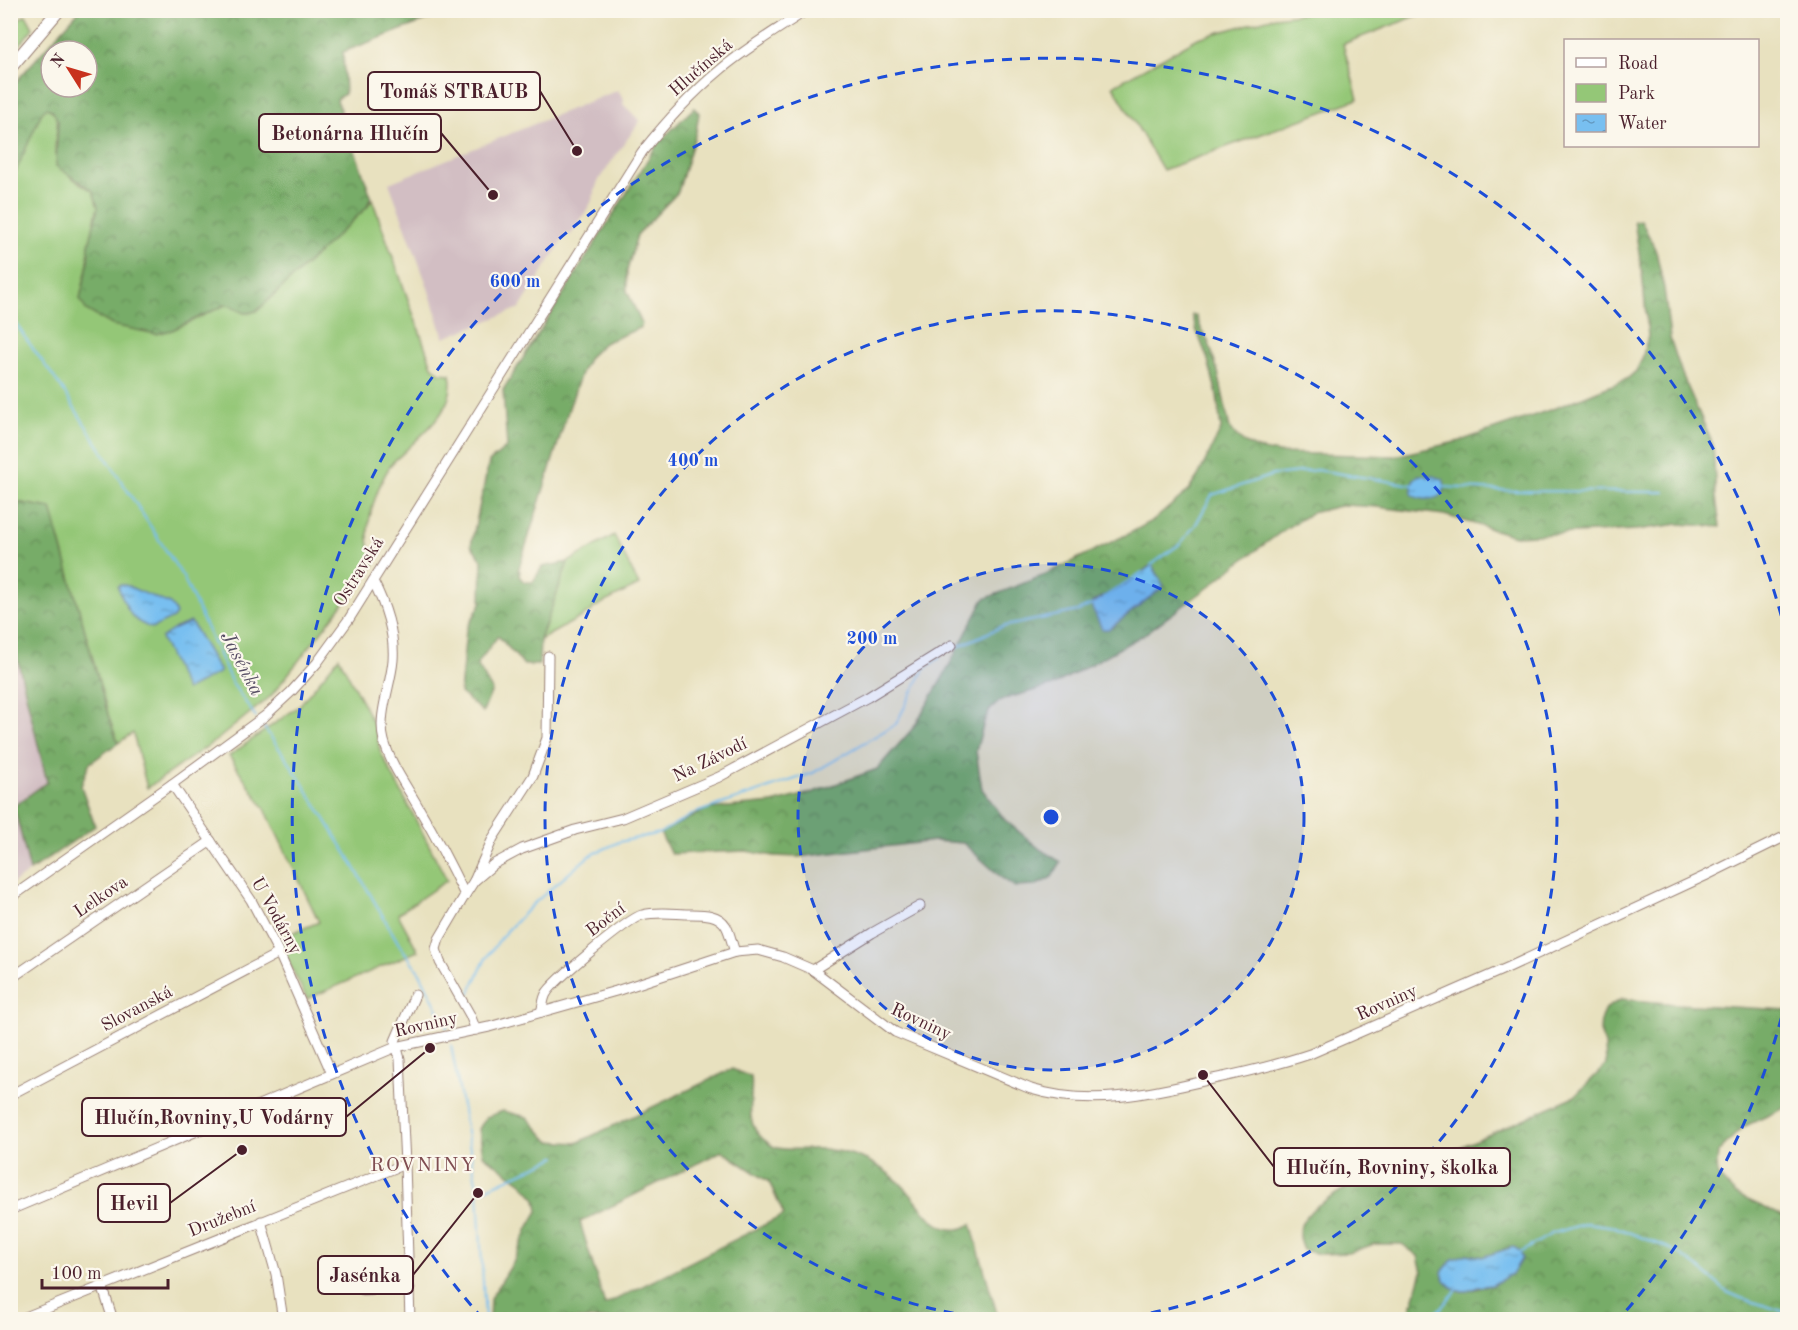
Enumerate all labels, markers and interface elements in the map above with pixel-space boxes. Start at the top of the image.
street label: Hlučínská [666,36,736,100]
north arrow [39,39,99,99]
legend [1564,39,1759,147]
text: N [49,51,69,71]
text: Road [1618,55,1658,73]
callout: Tomáš STRAUB [368,72,540,110]
text: Tomáš STRAUB [380,83,528,103]
text: Park [1618,85,1655,103]
callout: Betonárna Hlučín [259,114,441,152]
text: Water [1618,115,1667,133]
text: Betonárna Hlučín [271,125,429,145]
text: 600 m [490,273,540,291]
text: 400 m [668,452,718,470]
street label: Ostravská [331,534,387,610]
water label: Jasénka [216,628,266,700]
text: 200 m [847,630,897,648]
street label: Na Závodí [670,734,750,786]
centre of rings [1041,807,1061,827]
street label: Lelkova [71,873,131,921]
street label: U Vodárny [247,874,305,958]
street label: Boční [583,900,629,940]
street label: Rovniny [1354,981,1421,1024]
street label: Slovanská [98,983,176,1035]
street label: Rovniny [888,1000,954,1044]
street label: Rovniny [393,1009,460,1041]
callout: Hlučín,Rovniny,U Vodárny [82,1098,346,1136]
text: Hlučín,Rovniny,U Vodárny [94,1109,334,1129]
callout: Hlučín, Rovniny, školka [1274,1148,1510,1186]
district label: ROVNINY [370,1156,476,1176]
text: Hlučín, Rovniny, školka [1286,1159,1498,1179]
callout: Hevil [98,1184,170,1222]
text: Hevil [110,1195,158,1215]
street label: Družební [186,1197,258,1241]
scale bar [42,1252,168,1290]
callout: Jasénka [318,1256,413,1294]
text: 100 m [51,1265,102,1283]
text: Jasénka [329,1267,401,1287]

